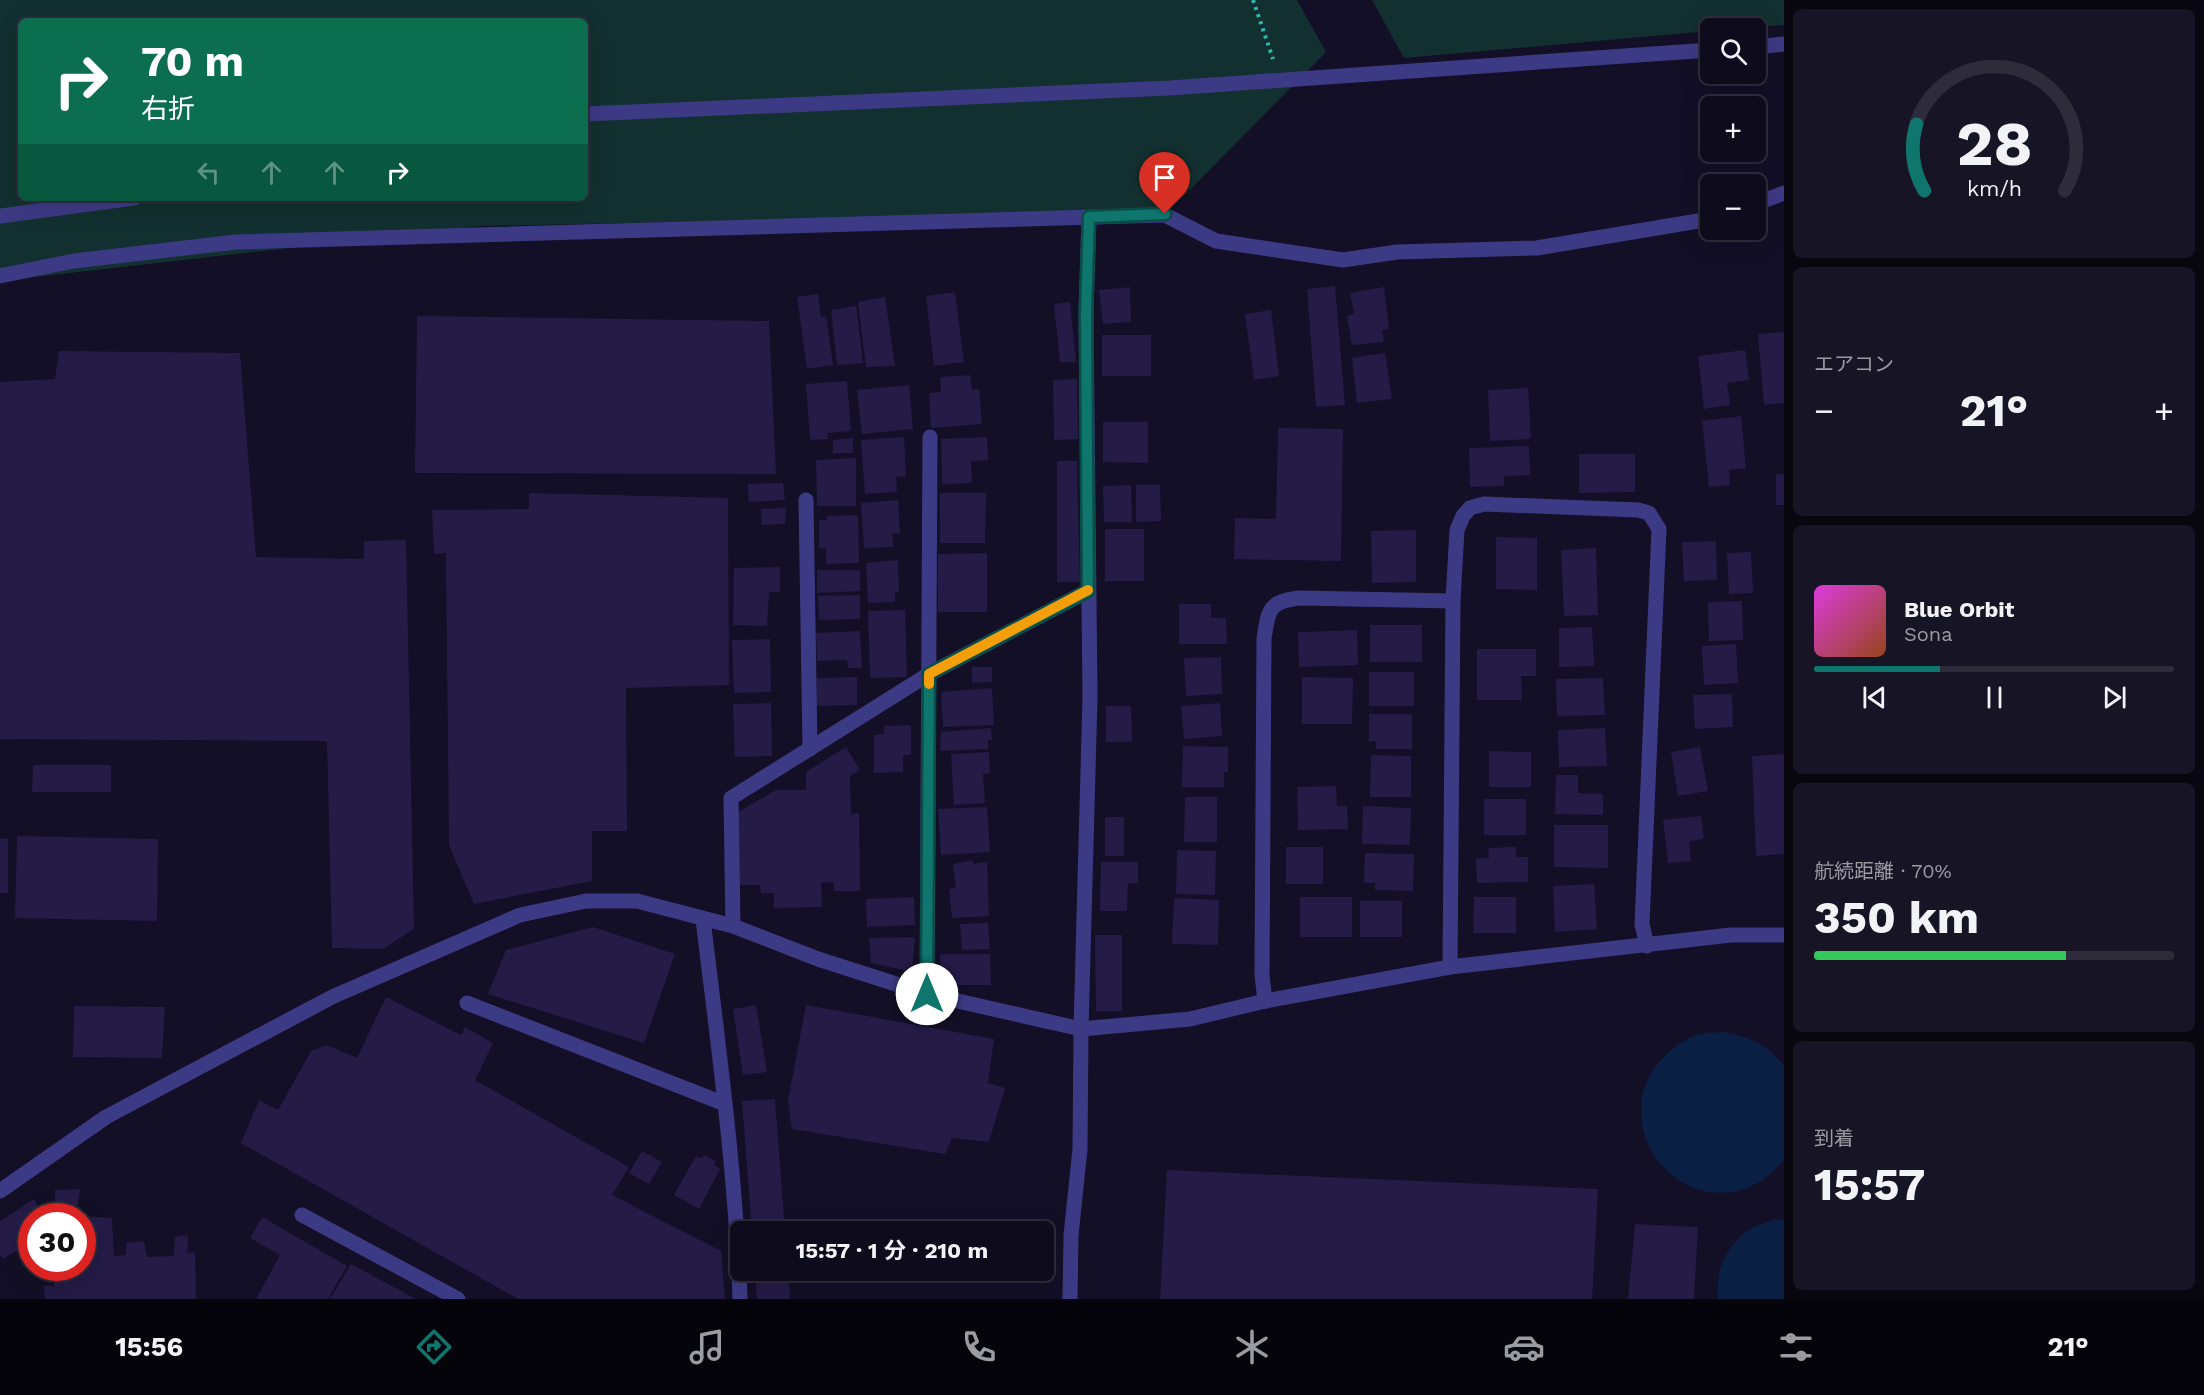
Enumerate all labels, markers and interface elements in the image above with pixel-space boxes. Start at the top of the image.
map controls [1700,18,1766,240]
button: search [1700,18,1766,84]
text: 70 m [141,37,244,86]
icon: right [42,42,120,120]
text: 右折 [141,93,195,125]
button: + [1700,96,1766,162]
text: 28 [1956,107,2032,180]
pin [1139,152,1190,214]
icon: left [192,156,225,189]
icon: ahead [255,156,288,189]
icon: ahead [318,156,351,189]
icon: right [381,156,414,189]
icon: arrive [1148,161,1181,194]
button: − [1700,174,1766,240]
text: km/h [1966,176,2022,201]
text: エアコン [1814,352,1894,376]
text: 21° [1960,384,2028,437]
text: − [1814,391,1834,430]
text: + [2154,391,2174,430]
text: Blue Orbit [1904,597,2014,622]
text: Sona [1904,622,1953,646]
icon: previous [1858,681,1891,714]
icon: pause [1978,681,2011,714]
icon: next [2098,681,2131,714]
text: 航続距離 · 70% [1814,859,1952,883]
text: 350 km [1814,891,1979,944]
position arrow [895,962,959,1026]
text: 到着 [1814,1126,1854,1150]
text: 15:57 [1814,1158,1925,1211]
speed limit sign: 30 [18,1203,96,1281]
text: 15:57 · 1 分 · 210 m [796,1238,988,1263]
icon: directions [413,1326,455,1368]
icon: music [686,1326,728,1368]
icon: phone [958,1326,1000,1368]
icon: climate [1231,1326,1273,1368]
icon: car [1503,1326,1545,1368]
icon: filters [1775,1326,1817,1368]
text: 15:56 [115,1331,183,1363]
text: 21° [2048,1331,2089,1363]

